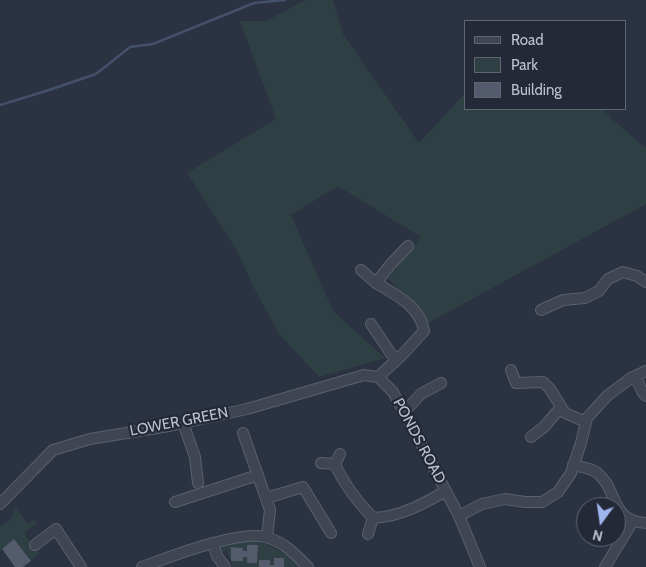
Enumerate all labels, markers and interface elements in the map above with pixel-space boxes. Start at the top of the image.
legend [463,20,626,110]
text: Road [511,31,544,49]
text: Park [511,56,538,74]
text: Building [511,81,562,99]
street label: PONDS ROAD [389,395,449,487]
street label: LOWER GREEN [128,404,230,440]
north arrow [576,497,626,547]
text: N [591,526,605,546]

